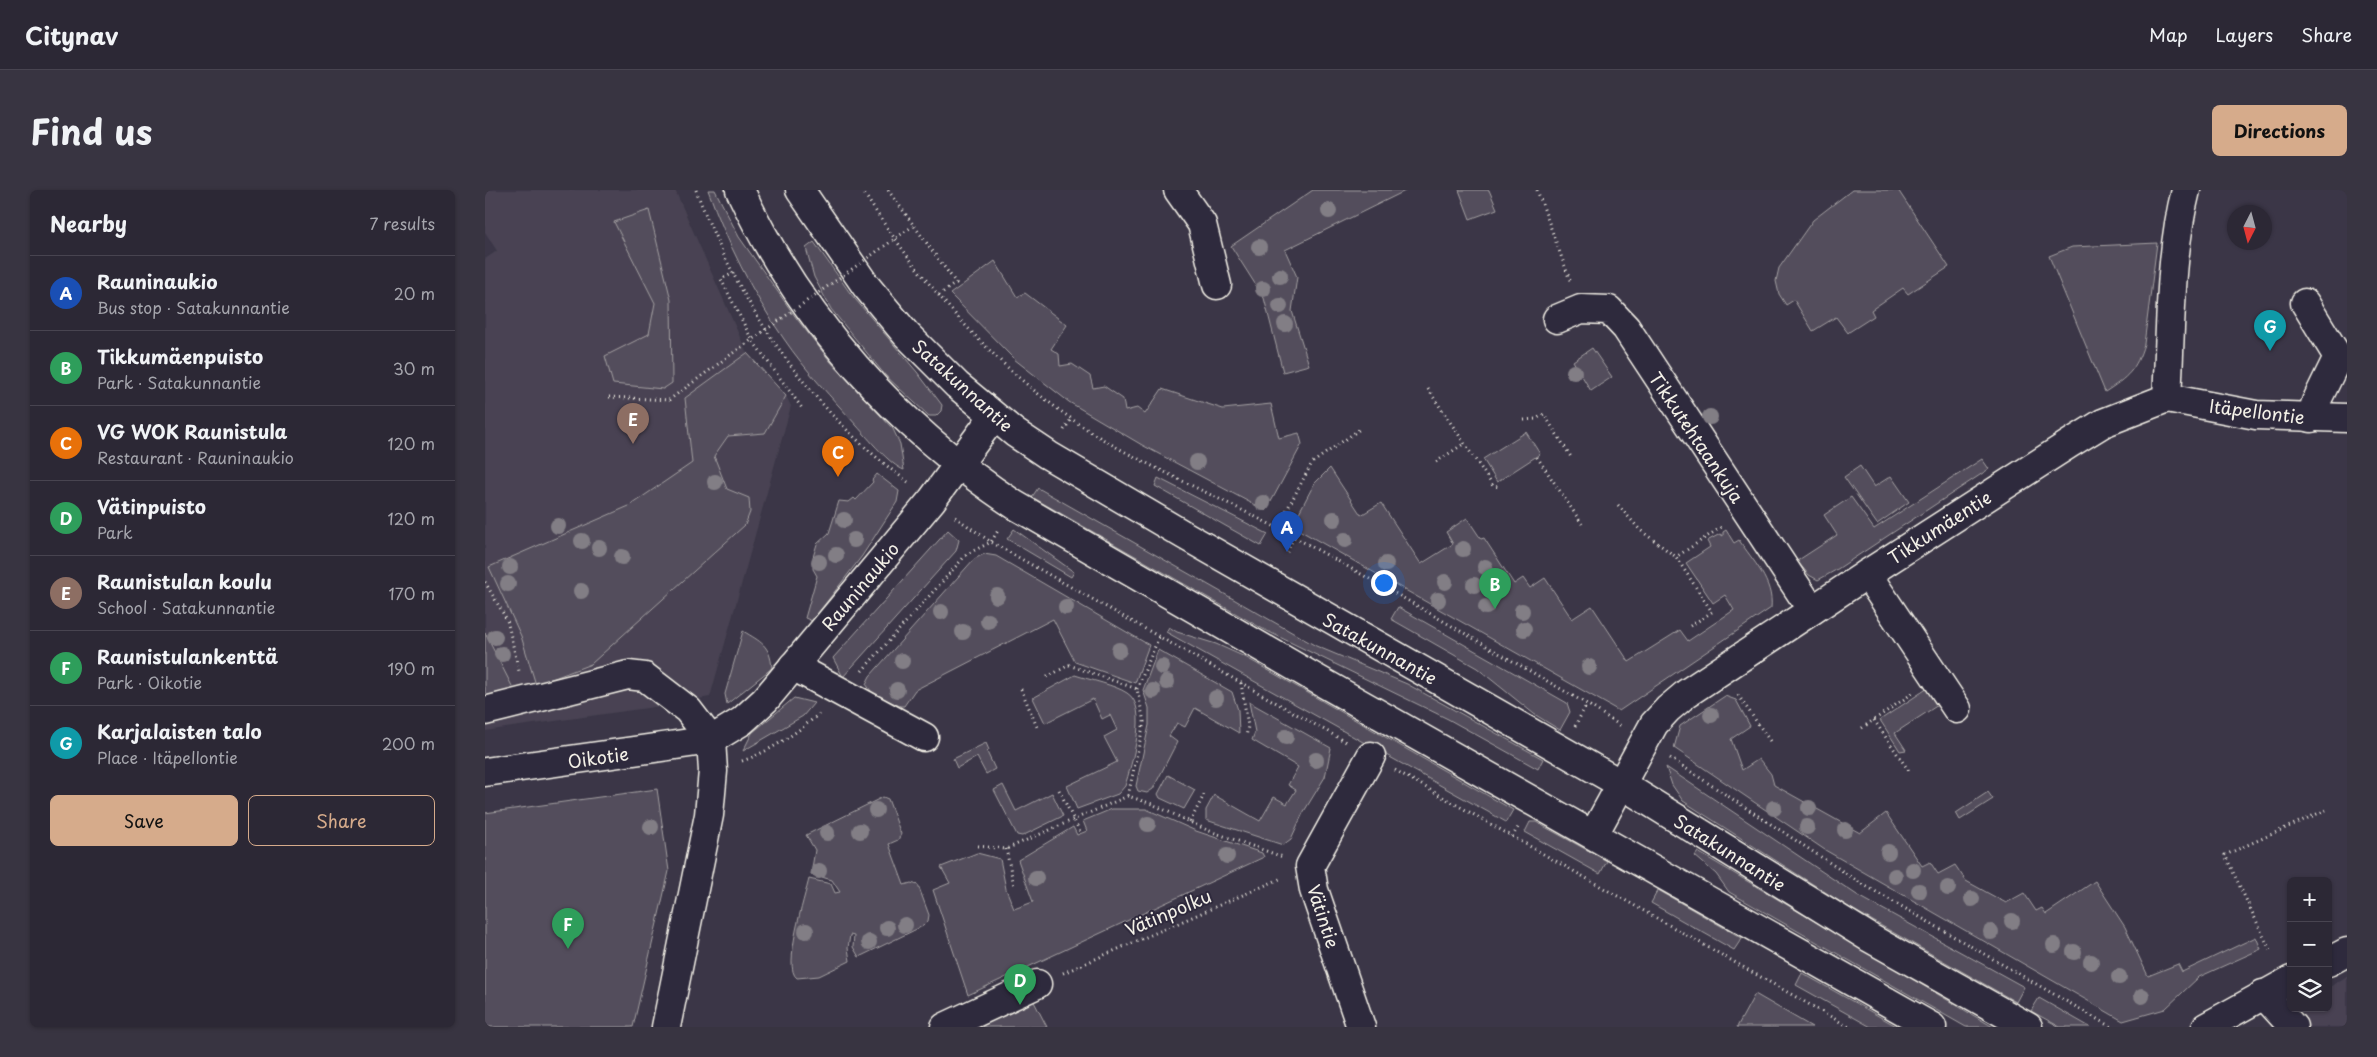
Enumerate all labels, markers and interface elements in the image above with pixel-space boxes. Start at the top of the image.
text: Citynav [25,17,118,53]
text: Map [2149,21,2188,48]
text: Layers [2216,21,2273,48]
text: Share [2301,21,2352,48]
text: Find us [30,104,152,157]
button: Directions [2212,105,2347,156]
north arrow [2227,205,2272,250]
text: Nearby [50,207,127,239]
text: 7 results [370,211,435,235]
text: Rauninaukio [97,267,218,295]
text: A [60,281,72,305]
text: 20 m [394,281,435,305]
text: Bus stop · Satakunnantie [97,295,290,319]
pin: G [2254,310,2286,351]
street label: Satakunnantie [907,333,1019,437]
text: Tikkumäenpuisto [97,342,263,370]
text: B [61,356,71,380]
text: 30 m [393,356,435,380]
street label: Tikkutehtaankuja [1643,366,1751,509]
text: Park · Satakunnantie [97,370,261,394]
street label: Itäpellontie [2208,392,2306,430]
pin: E [617,403,649,444]
text: VG WOK Raunistula [97,417,287,445]
text: C [60,431,72,455]
text: 120 m [388,431,435,455]
pin: C [822,436,854,477]
text: Restaurant · Rauninaukio [97,445,294,469]
street label: Tikkumäentie [1882,483,1996,571]
text: Vätinpuisto [97,492,206,520]
text: D [60,506,72,530]
text: 120 m [388,506,435,530]
pin: A [1271,511,1303,552]
text: Park [97,520,133,544]
street label: Rauninaukio [815,536,905,636]
text: Raunistulan koulu [97,567,272,595]
pin: B [1479,568,1511,609]
your location [1371,570,1397,596]
text: E [61,581,71,605]
text: 170 m [389,581,435,605]
text: School · Satakunnantie [97,595,275,619]
street label: Satakunnantie [1318,605,1442,691]
text: Raunistulankenttä [97,642,278,670]
text: F [61,656,71,680]
text: 190 m [387,656,435,680]
text: Park · Oikotie [97,670,202,694]
text: Karjalaisten talo [97,717,262,745]
text: G [59,731,73,755]
text: 200 m [382,731,435,755]
street label: Oikotie [566,739,630,775]
text: Place · Itäpellontie [97,745,238,769]
button: Save [50,795,238,846]
button: Share [248,795,435,846]
street label: Satakunnantie [1669,807,1791,897]
map controls [2287,877,2332,1012]
button: + [2287,877,2332,922]
street label: Vätintie [1301,881,1347,951]
street label: Vätinpolku [1121,882,1215,942]
pin: F [552,908,584,949]
button: − [2287,922,2332,967]
pin: D [1004,964,1036,1005]
button: layers [2287,967,2332,1012]

